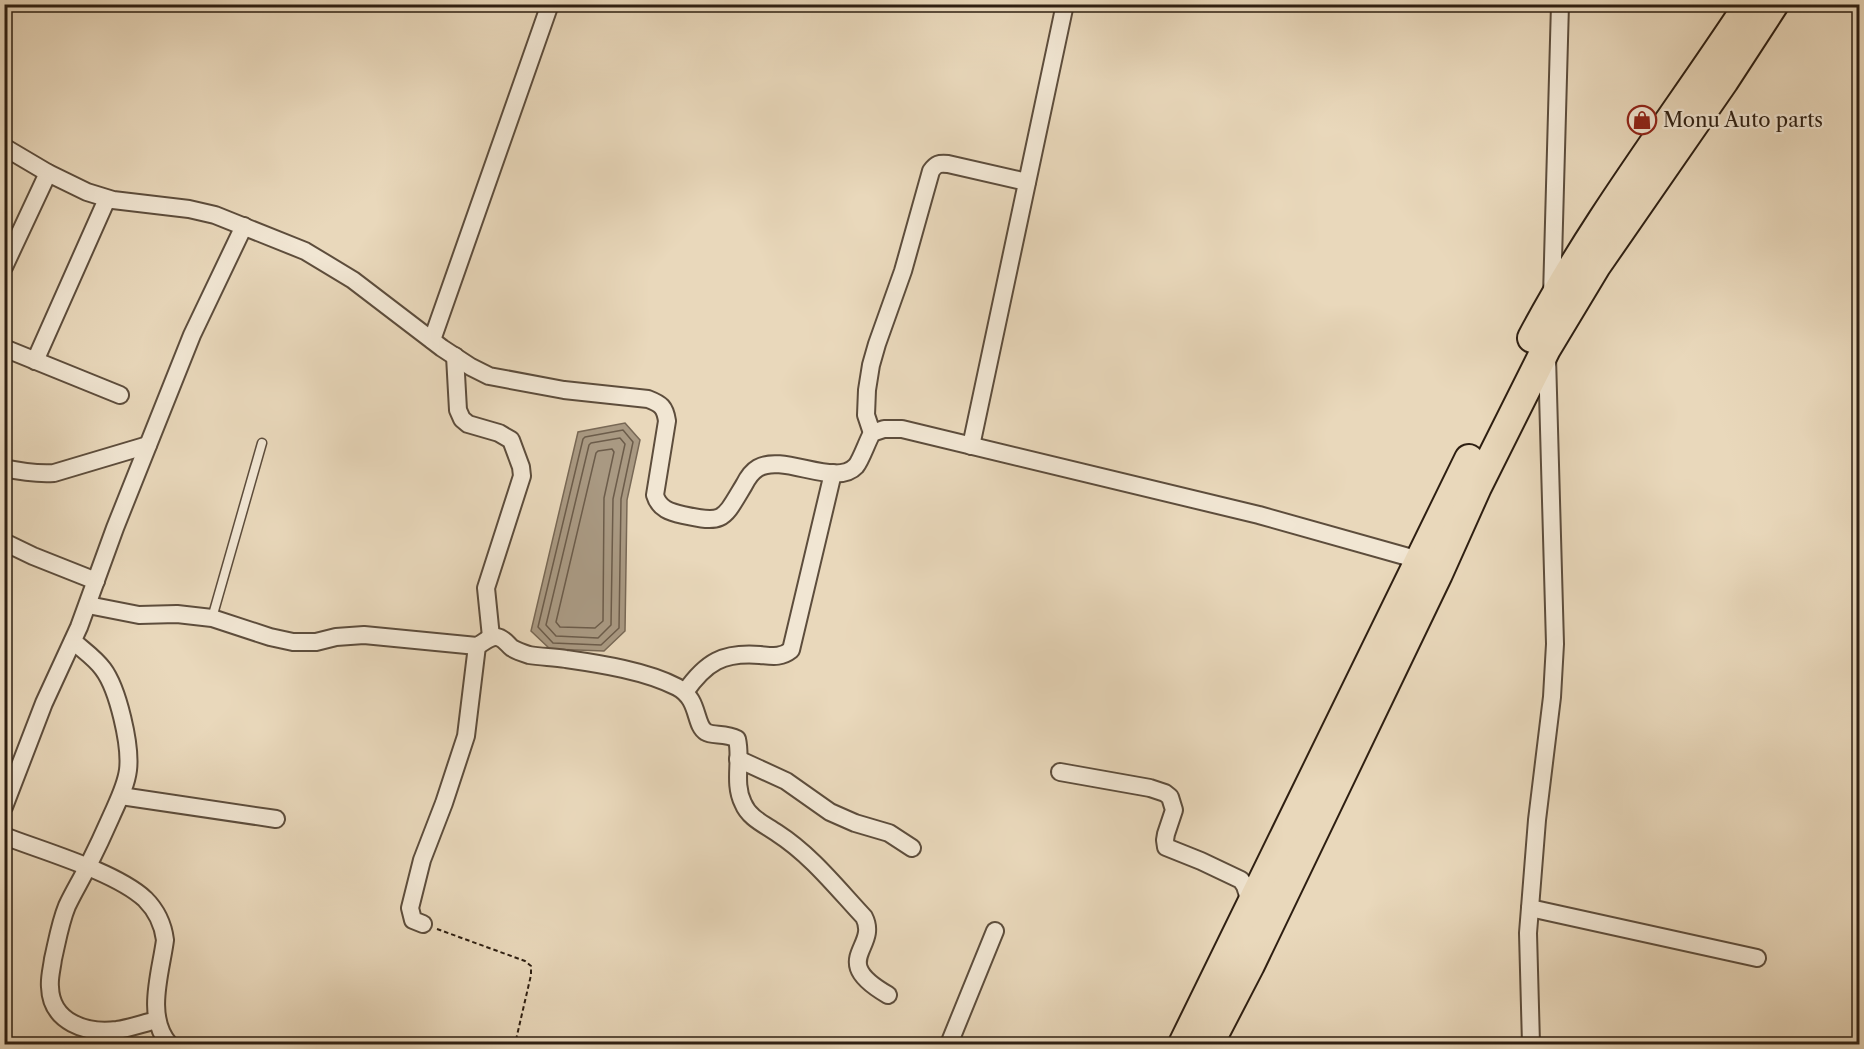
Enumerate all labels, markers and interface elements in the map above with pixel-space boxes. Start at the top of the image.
shop icon: Monu Auto parts [1626,104,1658,136]
place label: Monu Auto parts [1663,108,1823,132]

